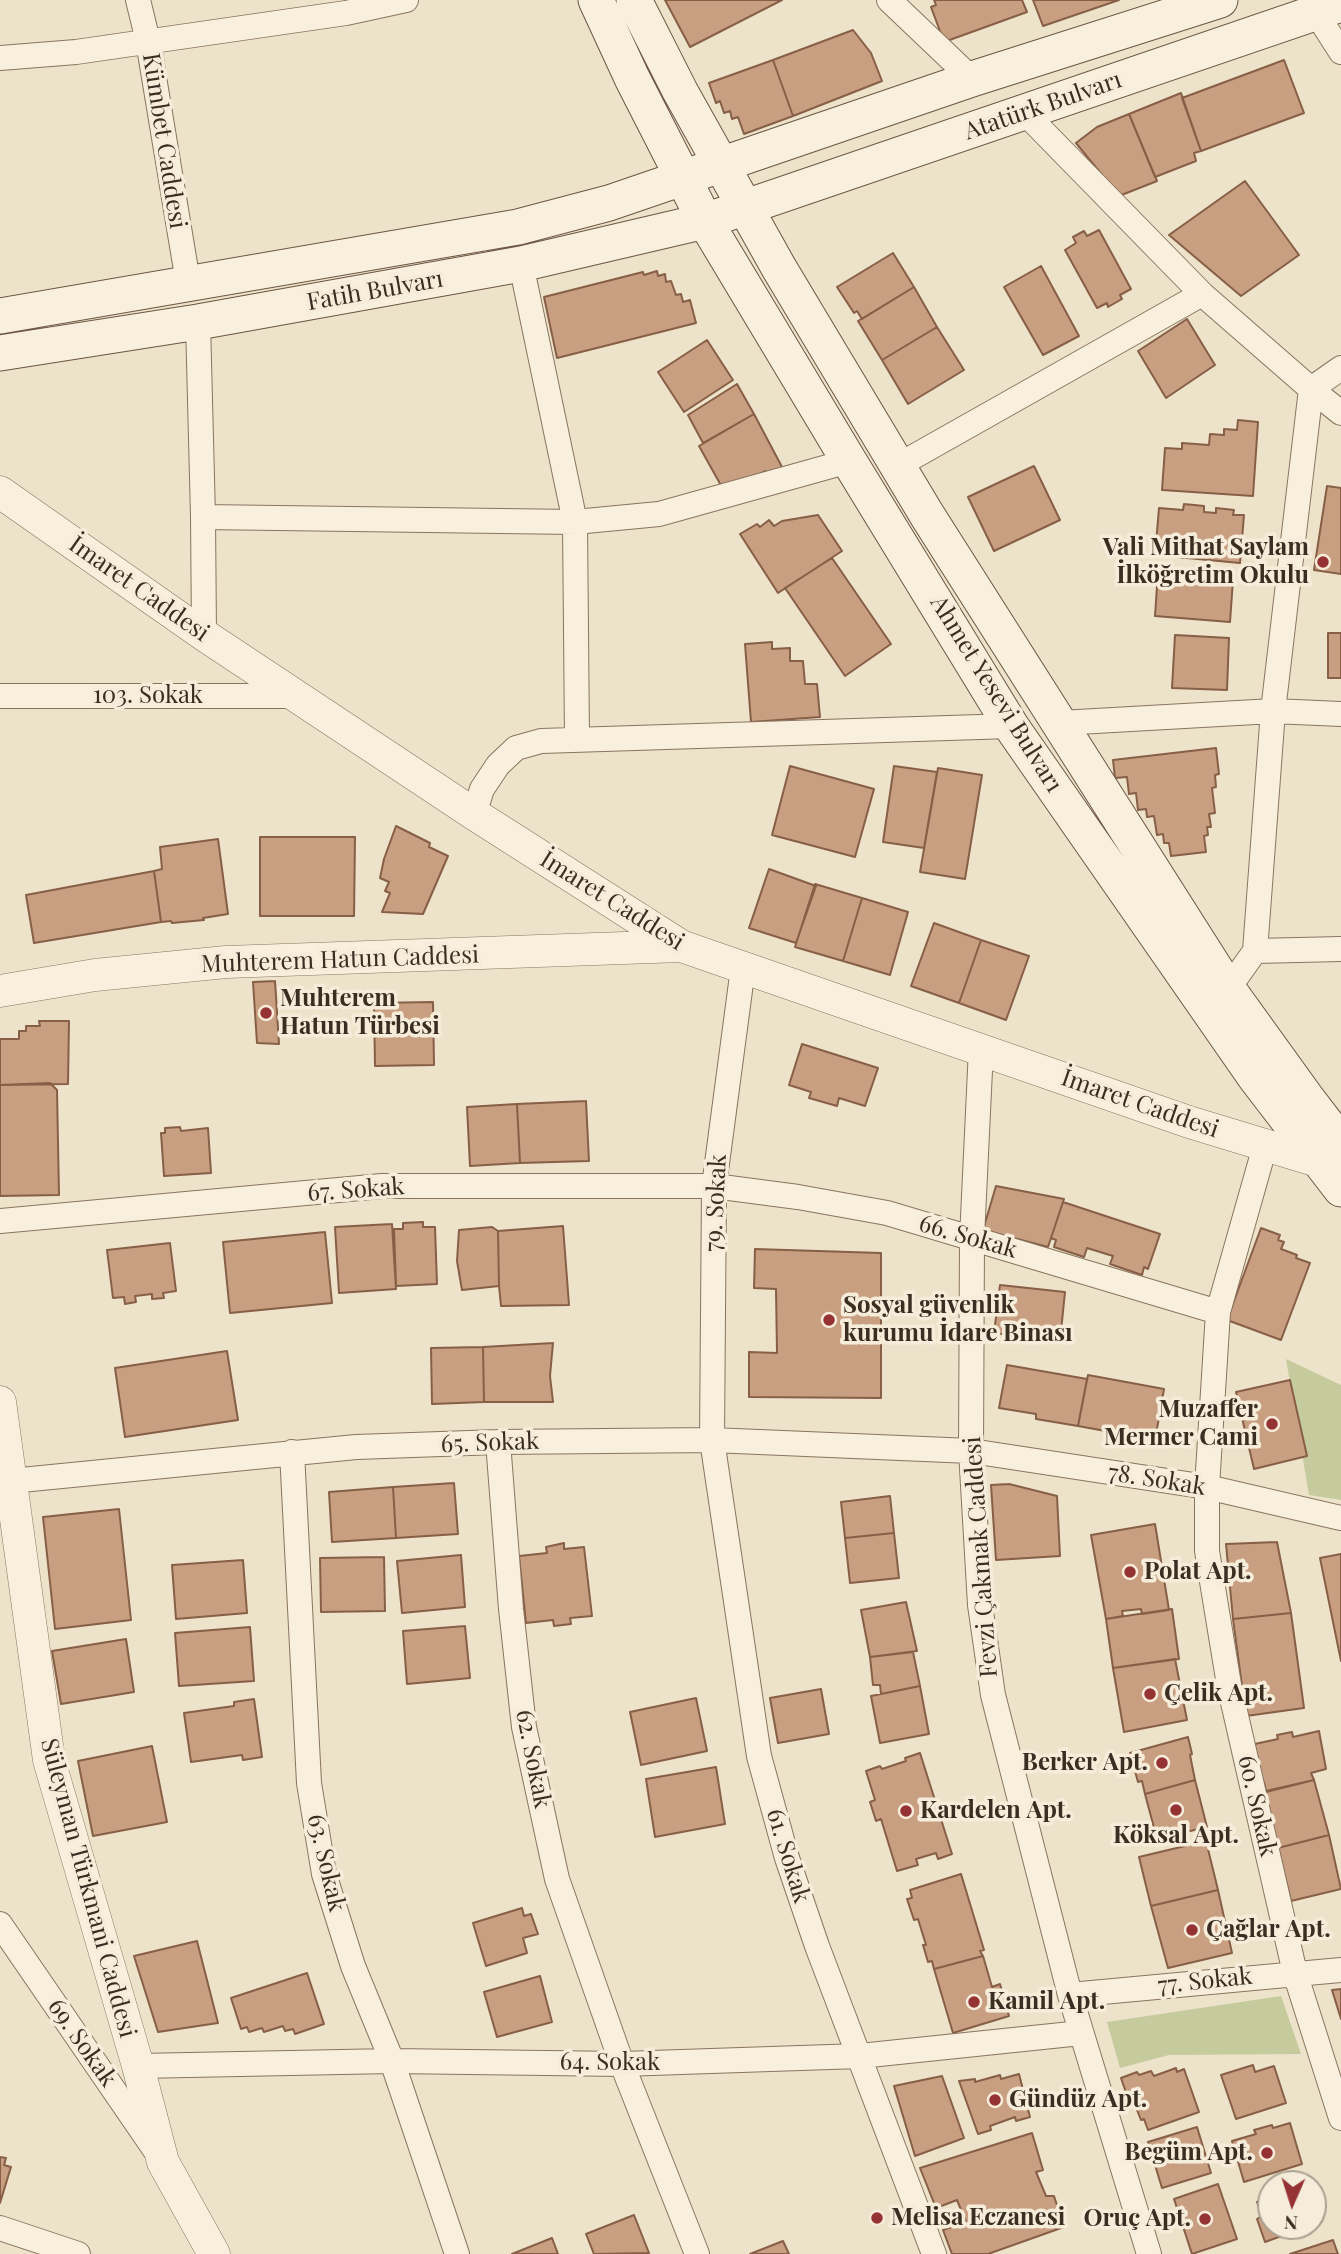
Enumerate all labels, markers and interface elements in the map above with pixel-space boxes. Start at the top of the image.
street label: Kümbet Caddesi [136,51,192,231]
street label: Atatürk Bulvarı [961,66,1125,146]
street label: Fatih Bulvarı [305,265,445,317]
street label: İmaret Caddesi [63,530,215,648]
place label: Vali Mithat Saylam İlköğretim Okulu [1103,534,1309,590]
marker: Vali Mithat Saylam İlköğretim Okulu [1315,554,1331,570]
street label: Ahmet Yesevi Bulvarı [924,590,1068,798]
street label: 103. Sokak [93,682,203,710]
street label: İmaret Caddesi [535,845,689,957]
street label: Muhterem Hatun Caddesi [201,941,479,979]
place label: Muhterem Hatun Türbesi [280,985,440,1041]
marker: Muhterem Hatun Türbesi [258,1005,274,1021]
street label: İmaret Caddesi [1058,1064,1222,1144]
street label: 79. Sokak [699,1153,733,1253]
street label: 67. Sokak [306,1172,406,1208]
street label: 66. Sokak [916,1209,1020,1265]
place label: Sosyal güvenlik kurumu İdare Binası [843,1292,1073,1348]
marker: Sosyal güvenlik kurumu İdare Binası [821,1312,837,1328]
place label: Muzaffer Mermer Cami [1104,1396,1258,1452]
marker: Muzaffer Mermer Cami [1264,1416,1280,1432]
street label: 65. Sokak [440,1427,540,1459]
street label: Fevzi Çakmak Caddesi [958,1435,1004,1679]
street label: 78. Sokak [1106,1458,1208,1502]
place label: Polat Apt. [1144,1558,1252,1586]
marker: Polat Apt. [1122,1564,1138,1580]
place label: Çelik Apt. [1164,1680,1273,1708]
marker: Çelik Apt. [1142,1686,1158,1702]
street label: 62. Sokak [509,1707,557,1811]
street label: Süleyman Türkmani Caddesi [34,1735,142,2041]
place label: Berker Apt. [1022,1749,1148,1777]
street label: 60. Sokak [1231,1753,1283,1859]
marker: Berker Apt. [1154,1755,1170,1771]
place label: Kardelen Apt. [920,1797,1072,1825]
marker: Köksal Apt. [1168,1802,1184,1818]
marker: Kardelen Apt. [898,1803,914,1819]
street label: 61. Sokak [760,1805,816,1907]
street label: 63. Sokak [301,1811,351,1915]
place label: Köksal Apt. [1113,1822,1239,1850]
place label: Çağlar Apt. [1206,1916,1331,1944]
marker: Çağlar Apt. [1184,1922,1200,1938]
street label: 77. Sokak [1156,1962,1254,2000]
place label: Kamil Apt. [988,1988,1105,2016]
street label: 69. Sokak [41,1994,123,2092]
marker: Kamil Apt. [966,1994,982,2010]
street label: 64. Sokak [560,2049,660,2077]
place label: Gündüz Apt. [1009,2086,1147,2114]
marker: Gündüz Apt. [987,2092,1003,2108]
place label: Begüm Apt. [1124,2139,1253,2167]
marker: Begüm Apt. [1259,2145,1275,2161]
north arrow [1257,2170,1327,2240]
place label: Melisa Eczanesi [891,2204,1065,2232]
place label: Oruç Apt. [1083,2205,1191,2233]
marker: Melisa Eczanesi [869,2210,885,2226]
marker: Oruç Apt. [1197,2211,1213,2227]
text: N [1283,2211,1299,2237]

